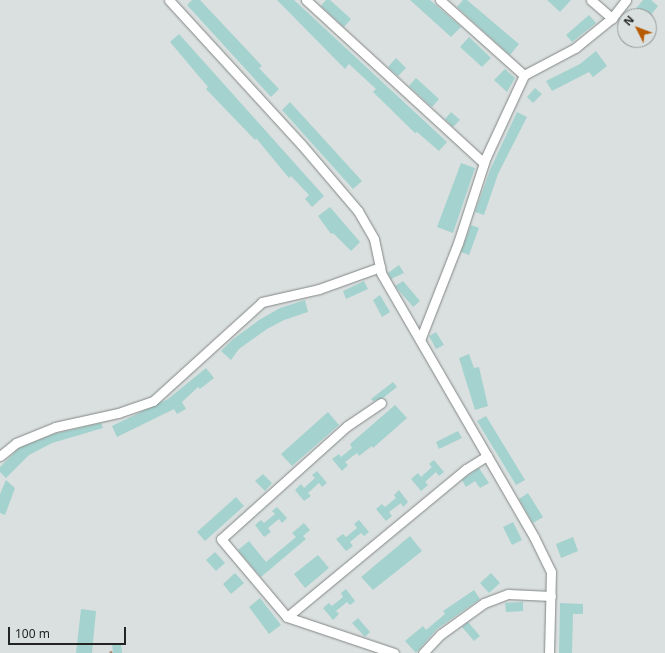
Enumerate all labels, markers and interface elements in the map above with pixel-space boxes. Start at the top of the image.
north arrow [617,8,657,48]
text: N [620,12,637,29]
scale bar [10,619,128,645]
text: 100 m [15,625,50,642]

